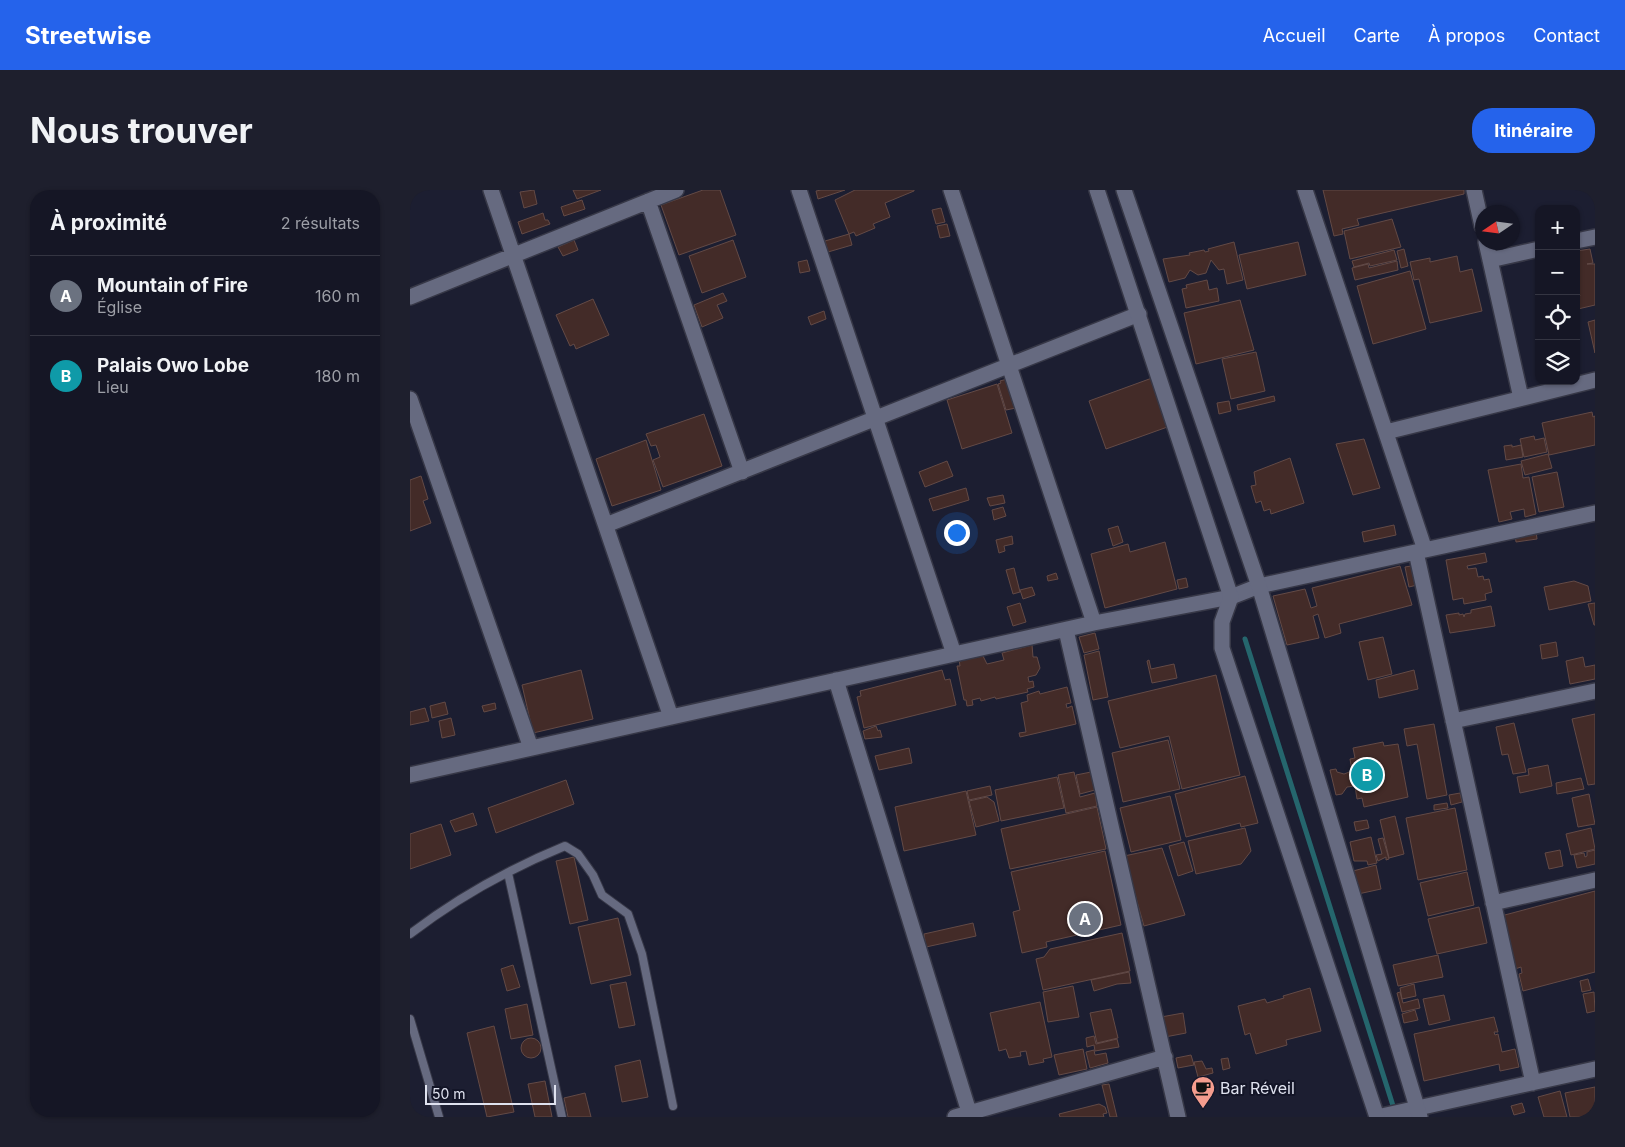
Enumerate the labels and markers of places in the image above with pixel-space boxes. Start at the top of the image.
pin: B [1351,756,1383,794]
pin: A [1069,900,1101,938]
cafe icon: Bar Réveil [1190,1075,1216,1109]
place label: Bar Réveil [1220,1078,1295,1098]

